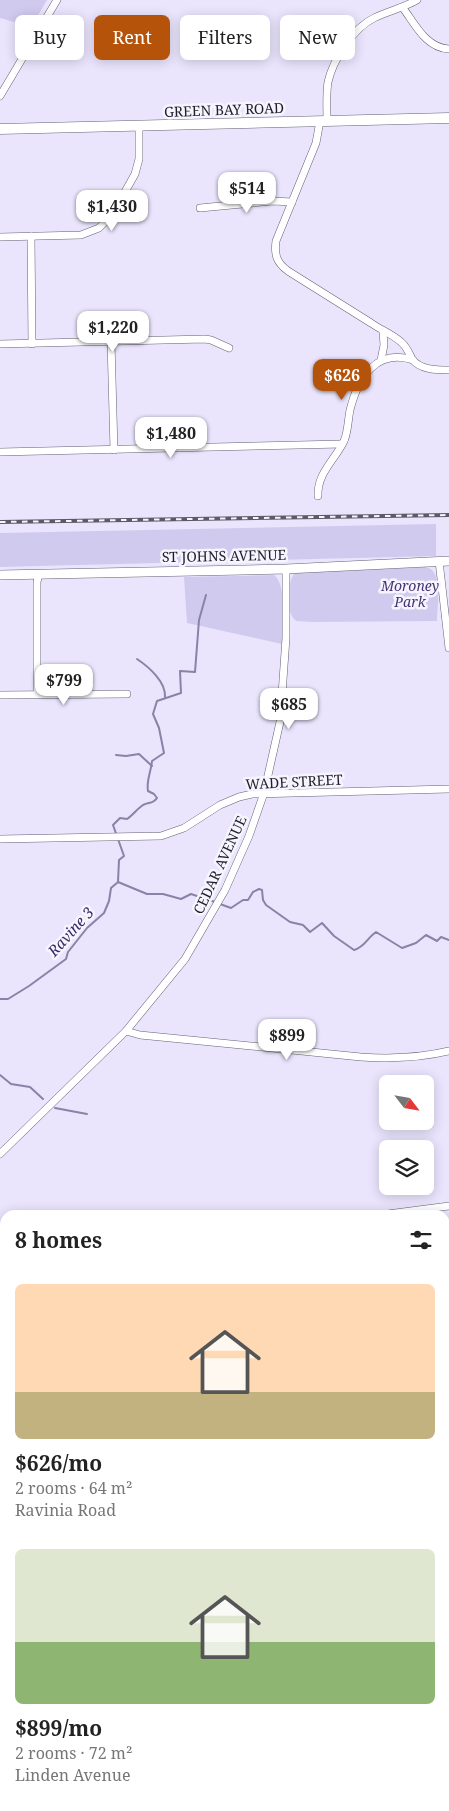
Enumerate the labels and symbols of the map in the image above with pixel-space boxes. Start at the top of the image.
street label: GREEN BAY ROAD [164,98,284,121]
pin: $514 [217,172,277,214]
pin: $1,430 [71,190,153,232]
pin: $1,220 [72,310,154,353]
pin: $626 [312,358,372,401]
pin: $1,480 [130,416,212,459]
street label: ST JOHNS AVENUE [162,545,287,566]
park label: Moroney Park [380,576,439,611]
pin: $799 [34,664,94,706]
pin: $685 [259,688,319,730]
street label: WADE STREET [245,769,343,794]
street label: CEDAR AVENUE [188,812,251,917]
water label: Ravine 3 [42,902,98,961]
pin: $899 [257,1018,317,1061]
north arrow [379,1075,434,1130]

